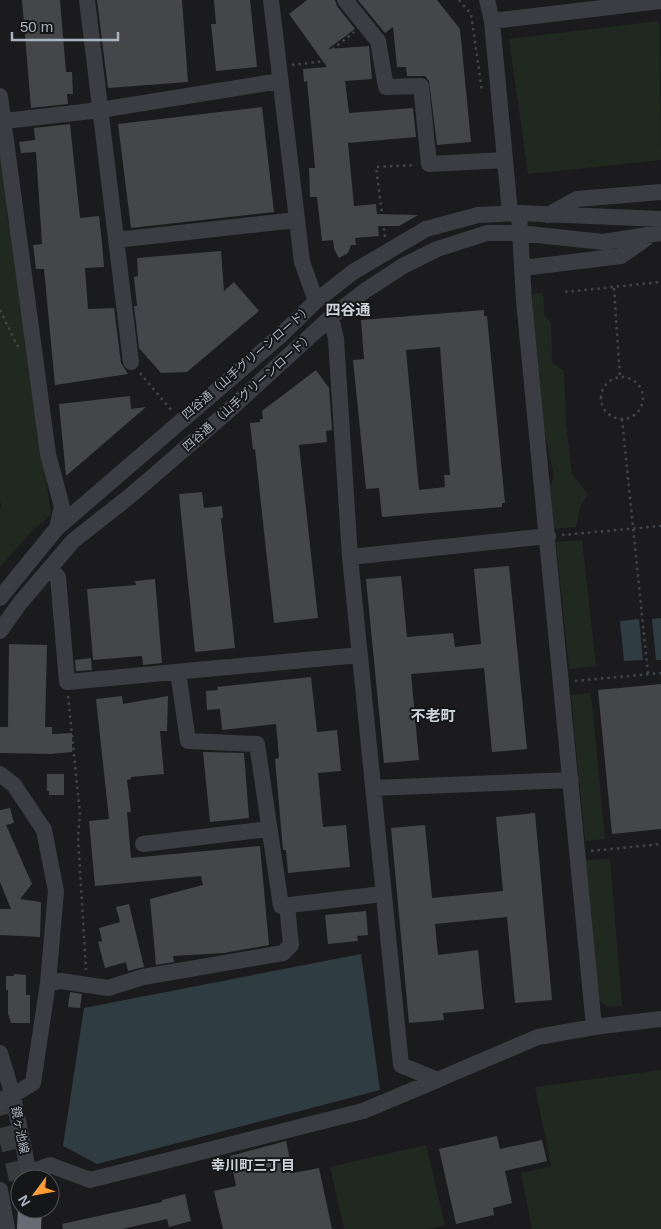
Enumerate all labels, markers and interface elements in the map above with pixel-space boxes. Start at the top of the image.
scale bar [12,10,119,42]
text: 50 m [20,18,53,35]
district label: 四谷通 [325,301,371,318]
street label: 四谷通（山手グリーンロード） [179,302,315,422]
street label: 四谷通 （山手グリーンロード） [180,330,316,454]
district label: 不老町 [410,707,456,724]
street label: 鏡ヶ池線 [9,1105,31,1155]
district label: 幸川町三丁目 [211,1157,295,1173]
north arrow [10,1169,60,1219]
text: N [15,1192,33,1209]

